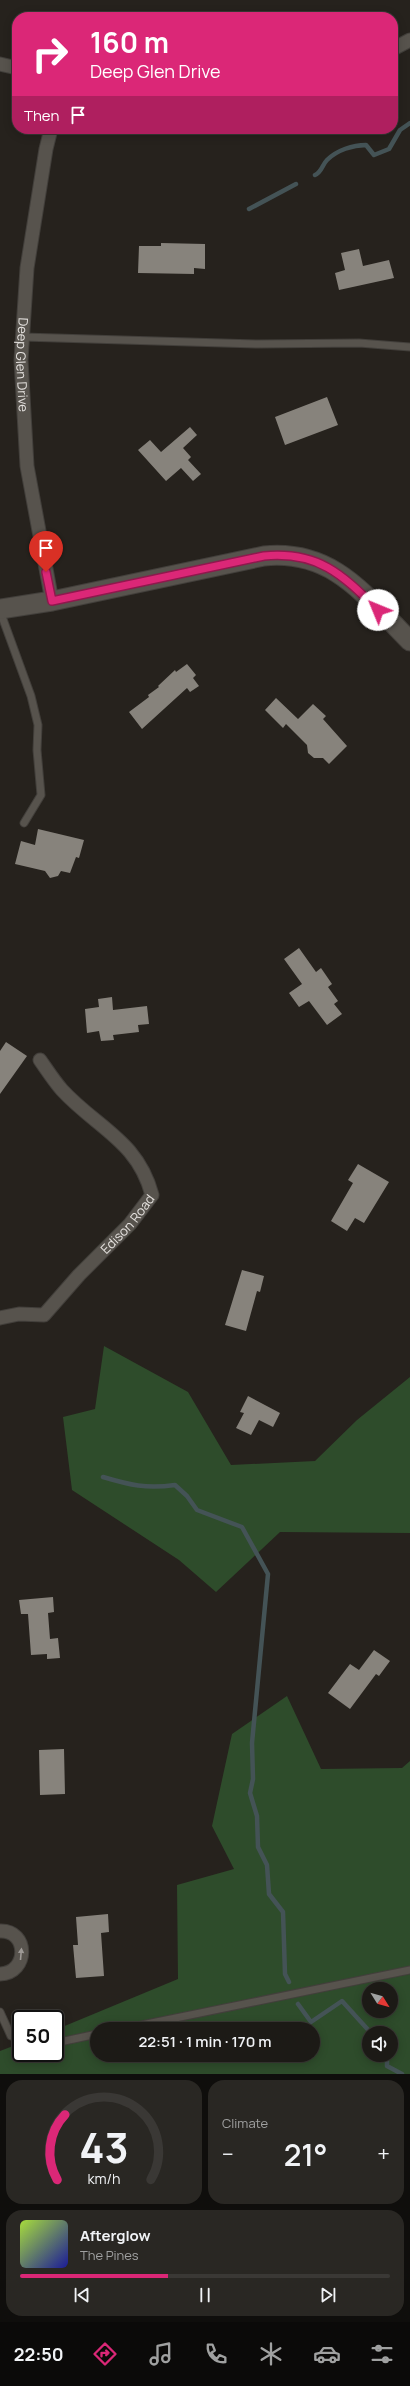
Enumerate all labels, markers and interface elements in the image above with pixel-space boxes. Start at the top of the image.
text: 160 m [90,23,169,61]
icon: right [24,28,76,80]
text: Deep Glen Drive [90,59,221,83]
icon: arrive [67,104,89,126]
text: Then [24,105,59,126]
street label: Deep Glen Drive [12,317,33,413]
pin [29,531,63,572]
icon: arrive [35,537,57,559]
position arrow [357,589,399,631]
street label: Edison Road [96,1190,158,1258]
one-way arrow [18,1948,24,1960]
north arrow [362,1982,398,2018]
map controls [362,1982,398,2062]
speed limit sign: 50 [12,2010,64,2062]
button: sound [362,2026,398,2062]
text: 22:51 · 1 min · 170 m [138,2031,272,2052]
text: Climate [222,2114,268,2132]
text: 43 [79,2119,129,2175]
text: 21° [284,2134,327,2175]
text: − [222,2139,234,2169]
text: + [377,2139,390,2169]
text: km/h [87,2169,121,2188]
text: Afterglow [80,2225,151,2246]
text: The Pines [80,2246,139,2264]
icon: previous [71,2284,93,2306]
icon: pause [194,2284,216,2306]
icon: next [317,2284,339,2306]
icon: directions [91,2340,119,2368]
icon: music [147,2340,175,2368]
icon: phone [202,2340,230,2368]
icon: climate [257,2340,285,2368]
icon: car [313,2340,341,2368]
icon: filters [368,2340,396,2368]
text: 22:50 [14,2342,64,2366]

